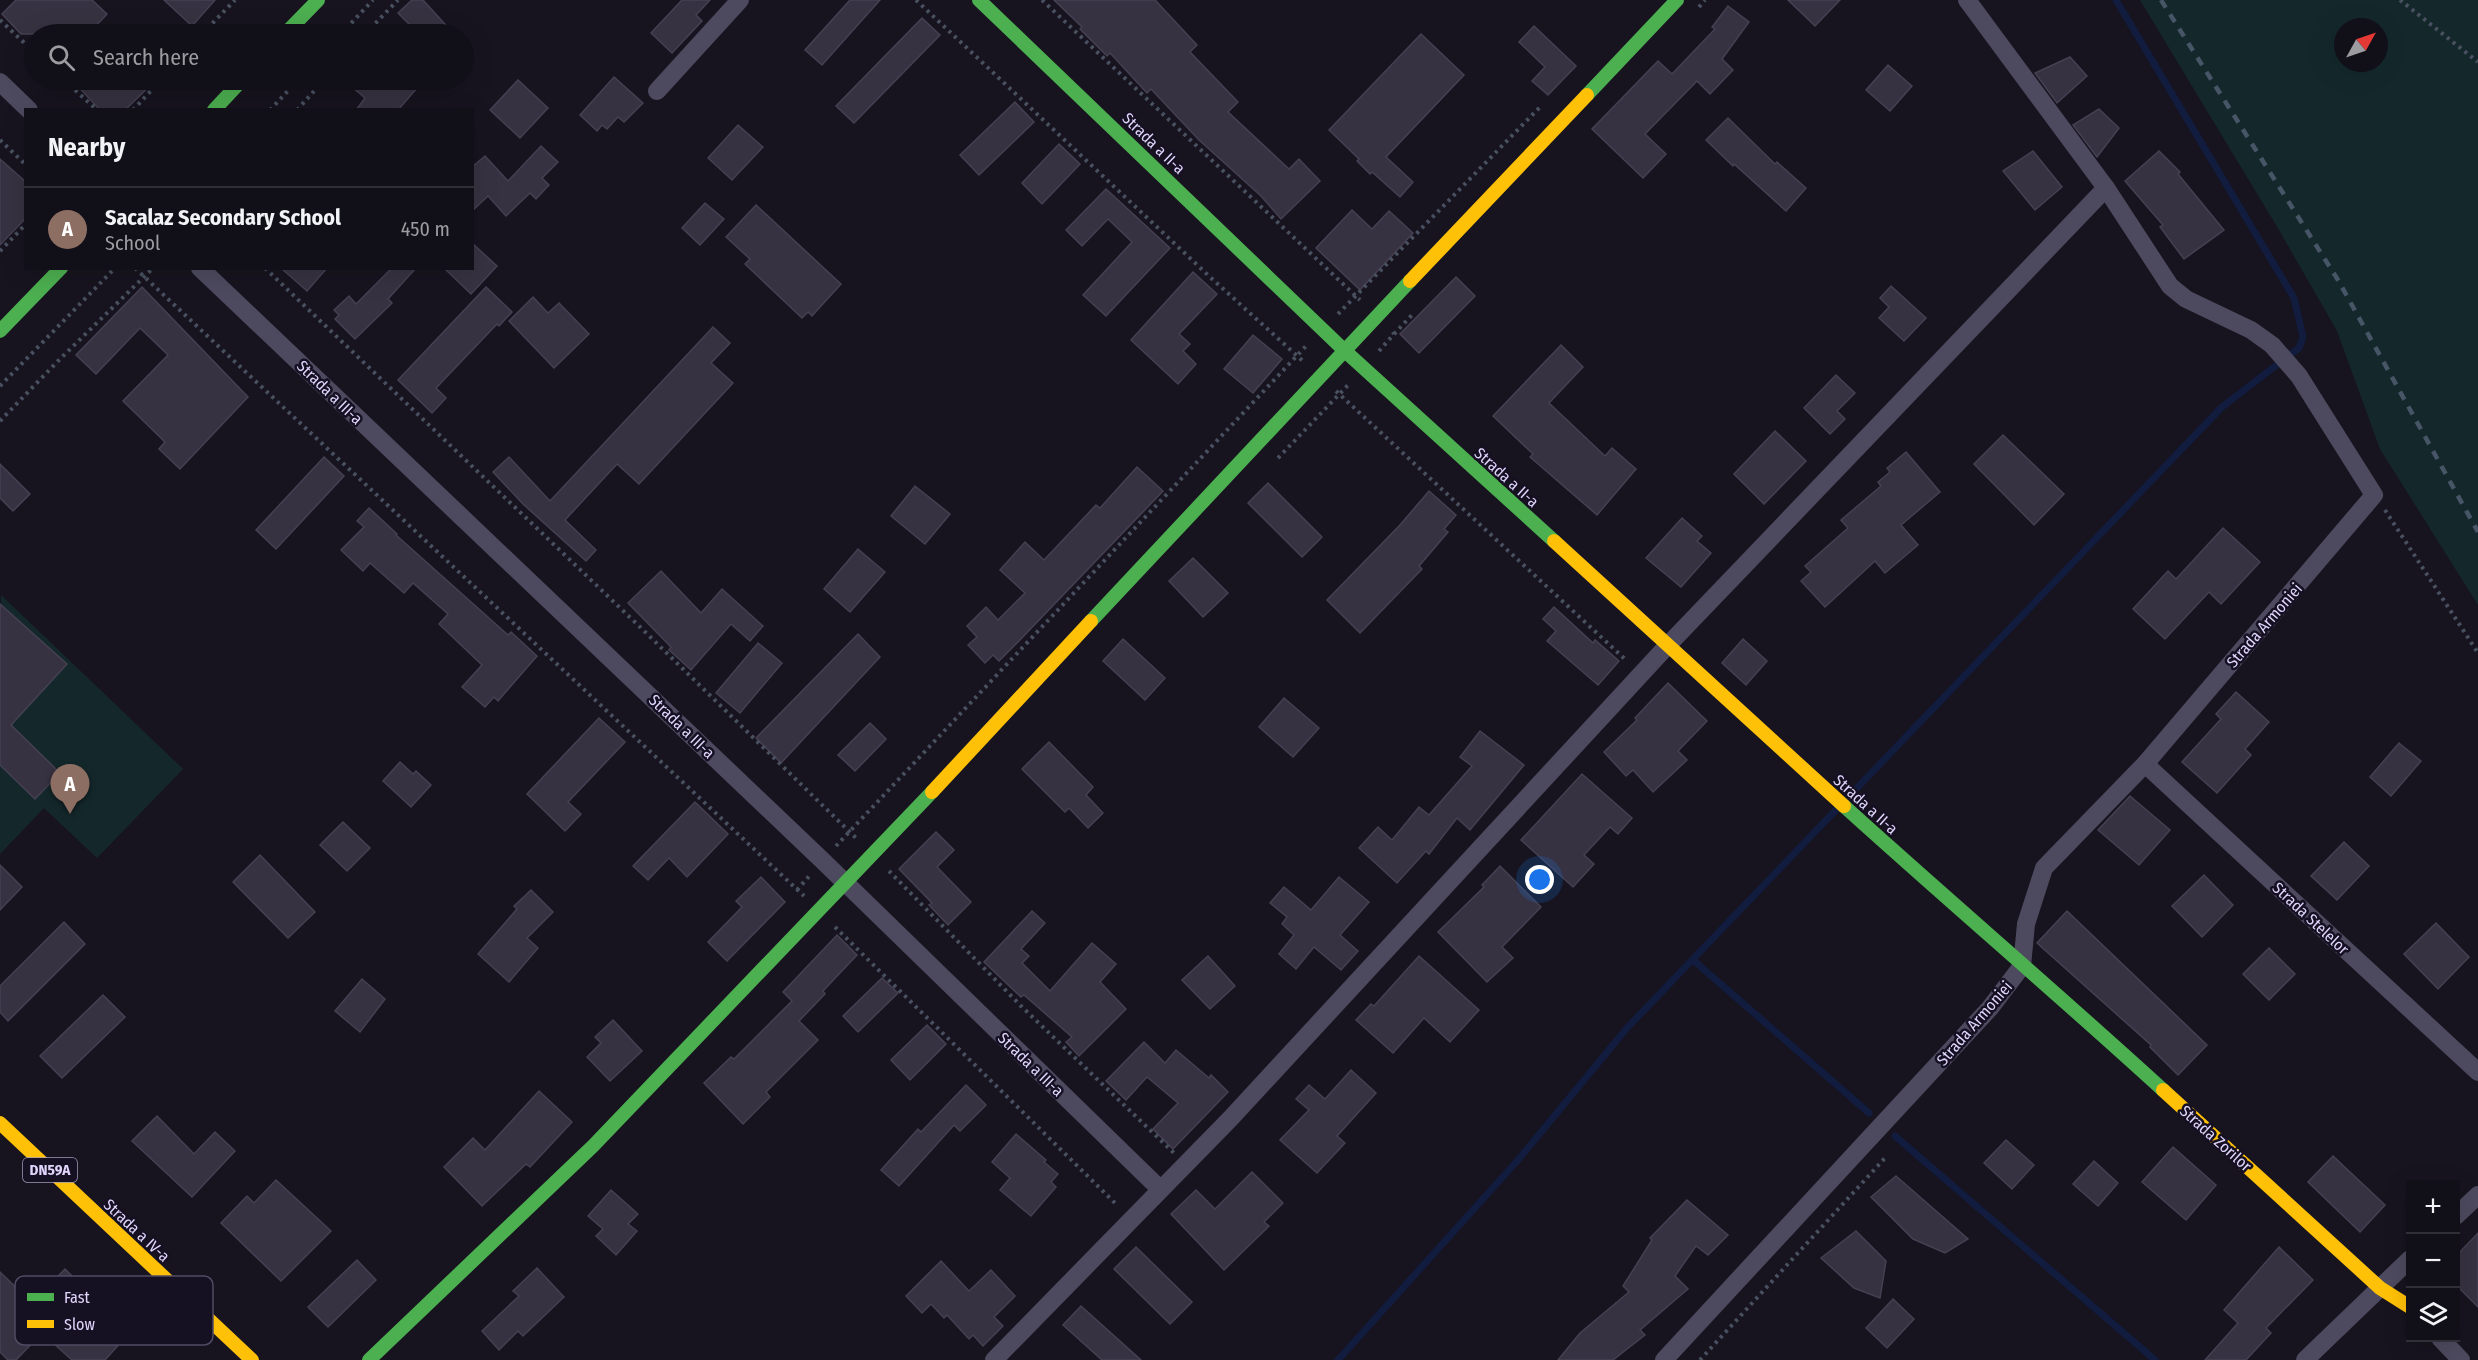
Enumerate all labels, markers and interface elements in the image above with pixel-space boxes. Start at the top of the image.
north arrow [2334,18,2388,72]
search box [24,24,474,90]
icon: search [45,41,78,74]
text: Search here [93,44,199,71]
street label: Strada a II-a [1118,109,1189,178]
text: Nearby [48,132,125,163]
text: Sacalaz Secondary School [105,204,341,231]
text: A [62,217,73,241]
text: 450 m [401,217,450,241]
text: School [105,231,160,255]
street label: Strada a III-a [293,356,367,428]
street label: Strada a II-a [1471,444,1543,511]
street label: Strada Armoniei [2223,579,2306,671]
street label: Strada a III-a [645,690,719,762]
pin: A [50,764,90,814]
street label: Strada a II-a [1830,771,1902,838]
your location [1525,865,1554,894]
street label: Strada Stelelor [2269,878,2353,959]
street label: Strada Armoniei [1933,977,2016,1069]
street label: Strada a III-a [994,1028,1068,1100]
street label: Strada Zorilor [2176,1101,2256,1176]
road number: DN59A [23,1158,77,1182]
map controls [2406,1180,2460,1342]
button: + [2406,1180,2460,1234]
street label: Strada a IV-a [100,1195,174,1266]
button: − [2406,1234,2460,1288]
legend [15,1276,213,1345]
text: Fast [64,1288,91,1307]
button: layers [2406,1288,2460,1342]
text: Slow [64,1315,95,1334]

